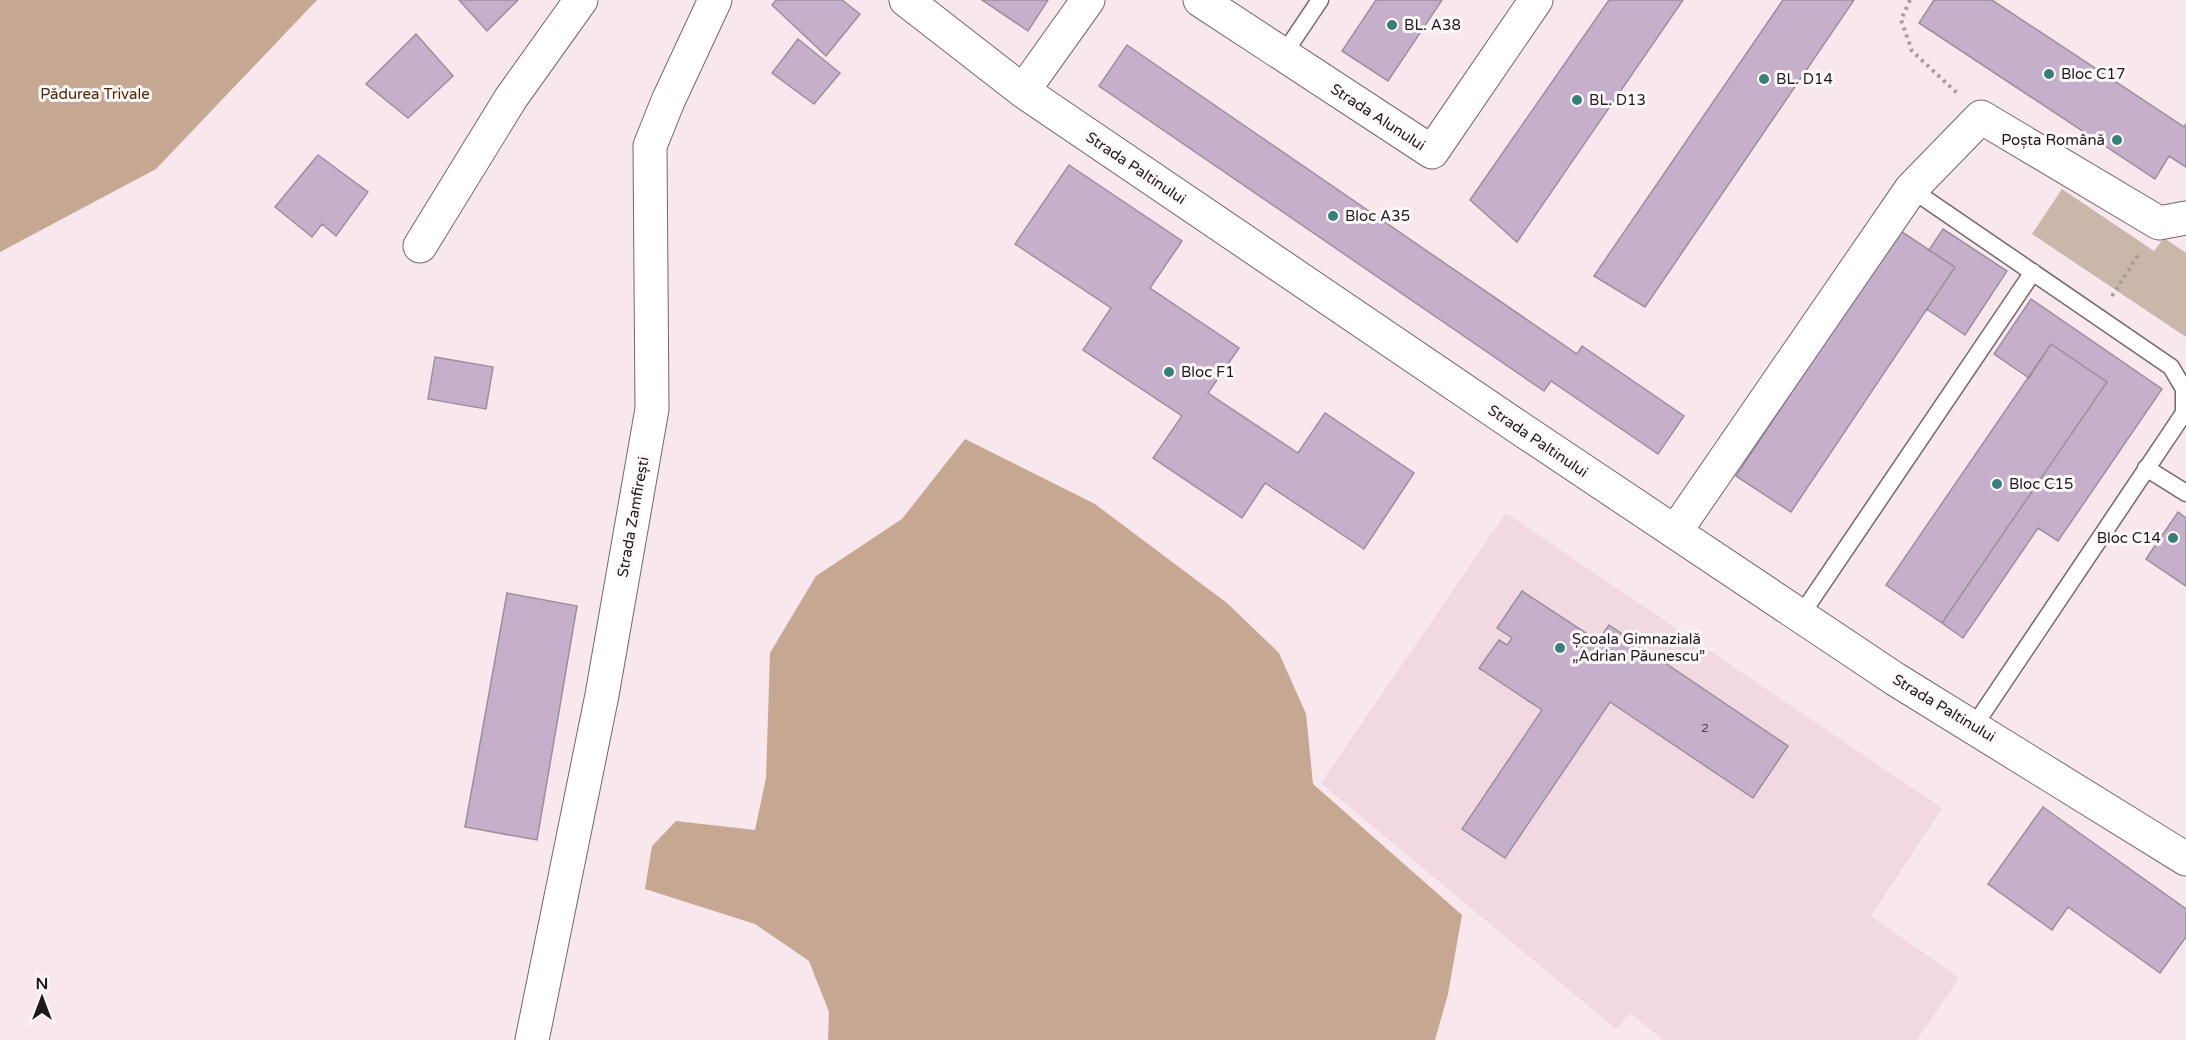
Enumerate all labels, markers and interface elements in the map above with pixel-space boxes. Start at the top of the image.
place label: BL. A38 [1404,16,1461,34]
marker: BL. A38 [1385,18,1399,32]
place label: Bloc C17 [2061,65,2125,83]
marker: Bloc C17 [2042,67,2056,81]
place label: BL. D14 [1776,70,1833,88]
marker: BL. D14 [1757,72,1771,86]
street label: Strada Alunului [1327,80,1429,154]
park label: Pădurea Trivale [40,85,150,103]
place label: BL. D13 [1589,91,1646,109]
marker: BL. D13 [1570,93,1584,107]
street label: Strada Paltinului [1083,128,1189,208]
place label: Poșta Română [2001,131,2105,149]
marker: Poșta Română [2110,133,2124,147]
place label: Bloc A35 [1345,207,1410,225]
marker: Bloc A35 [1326,209,1340,223]
place label: Bloc F1 [1181,363,1235,381]
marker: Bloc F1 [1162,365,1176,379]
street label: Strada Paltinului [1485,401,1591,481]
street label: Strada Zamfirești [614,455,652,579]
place label: Bloc C15 [2009,475,2073,493]
marker: Bloc C15 [1990,477,2004,491]
place label: Bloc C14 [2097,529,2161,547]
marker: Bloc C14 [2166,531,2180,545]
place label: Școala Gimnazială „Adrian Păunescu” [1572,630,1705,665]
marker: Școala Gimnazială „Adrian Păunescu” [1553,641,1567,655]
street label: Strada Paltinului [1889,670,1999,746]
house number: 2 [1701,721,1709,735]
north arrow [12,968,72,1028]
text: N [36,974,48,994]

